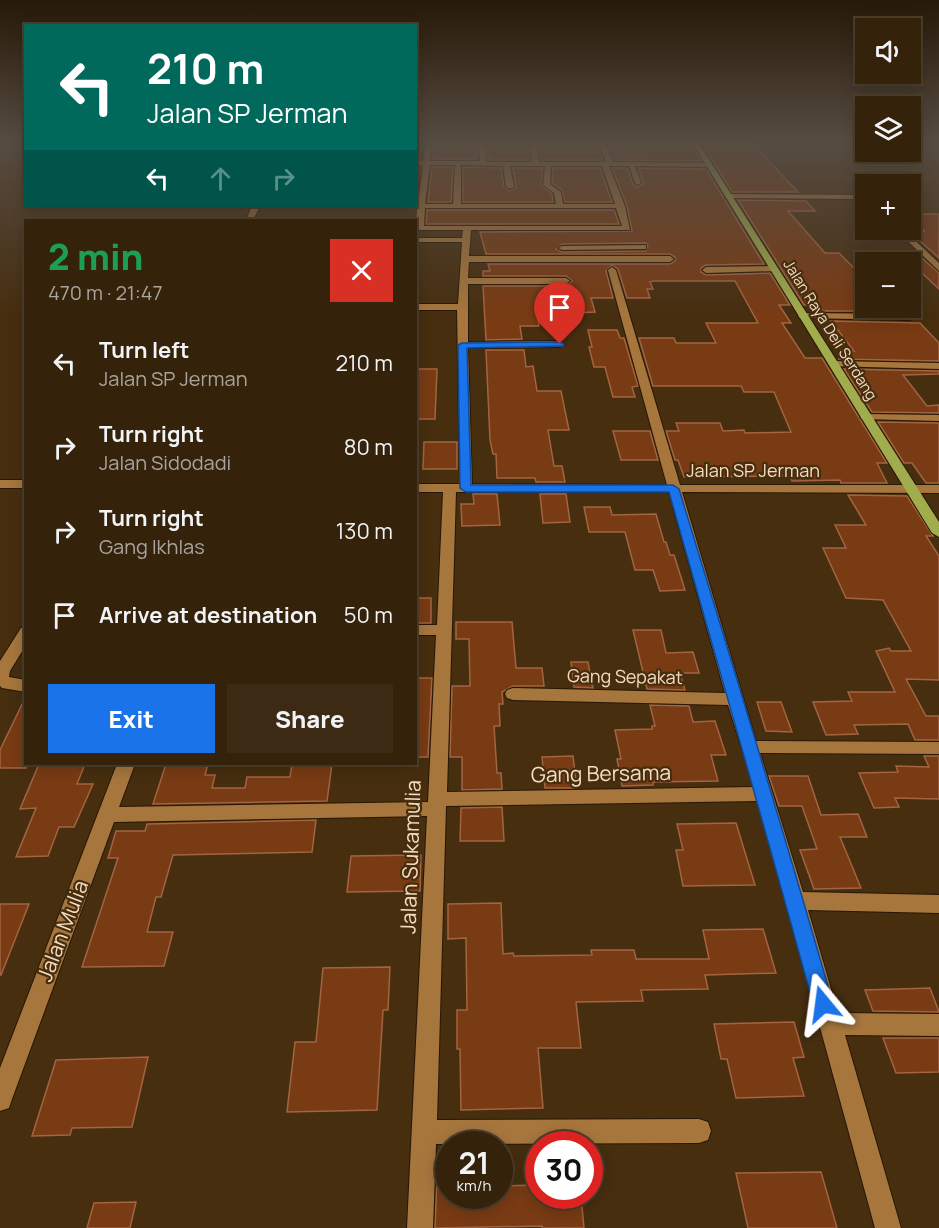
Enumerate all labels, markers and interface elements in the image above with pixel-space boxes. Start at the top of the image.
map controls [855,18,921,318]
button: sound [855,18,921,84]
text: 210 m [147,39,264,97]
icon: left [48,48,126,126]
text: Jalan SP Jerman [147,94,348,131]
button: layers [855,96,921,162]
icon: left [141,162,174,195]
icon: ahead [204,162,237,195]
icon: right [267,162,300,195]
button: + [855,174,921,240]
text: 2 min [48,232,143,281]
button: close [330,239,393,302]
button: − [855,252,921,318]
street label: Jalan Raya Deli Serdang [778,255,882,404]
text: 470 m · 21:47 [48,279,163,306]
pin [534,282,585,344]
icon: arrive [543,291,576,324]
text: Turn left [99,335,189,365]
icon: left [48,347,81,380]
text: 210 m [335,348,393,378]
text: Jalan SP Jerman [99,365,248,392]
text: Turn right [99,419,204,449]
icon: right [48,431,81,464]
text: 80 m [344,432,393,462]
text: Jalan Sidodadi [99,449,231,476]
street label: Jalan SP Jerman [686,458,820,482]
text: Turn right [99,503,204,533]
icon: right [48,515,81,548]
text: 130 m [336,516,393,546]
text: Gang Ikhlas [99,533,205,560]
icon: arrive [48,599,81,632]
text: Arrive at destination [99,600,317,630]
text: 50 m [344,600,393,630]
street label: Gang Sepakat [567,663,683,689]
button: Exit [48,684,215,753]
button: Share [227,684,393,753]
street label: Gang Bersama [531,758,671,788]
street label: Jalan Sukamulia [393,780,427,934]
street label: Jalan Mulia [30,876,94,985]
position arrow [791,972,855,1036]
speed limit sign: 30 [525,1131,603,1209]
text: 21 [458,1142,490,1183]
text: km/h [457,1175,491,1196]

